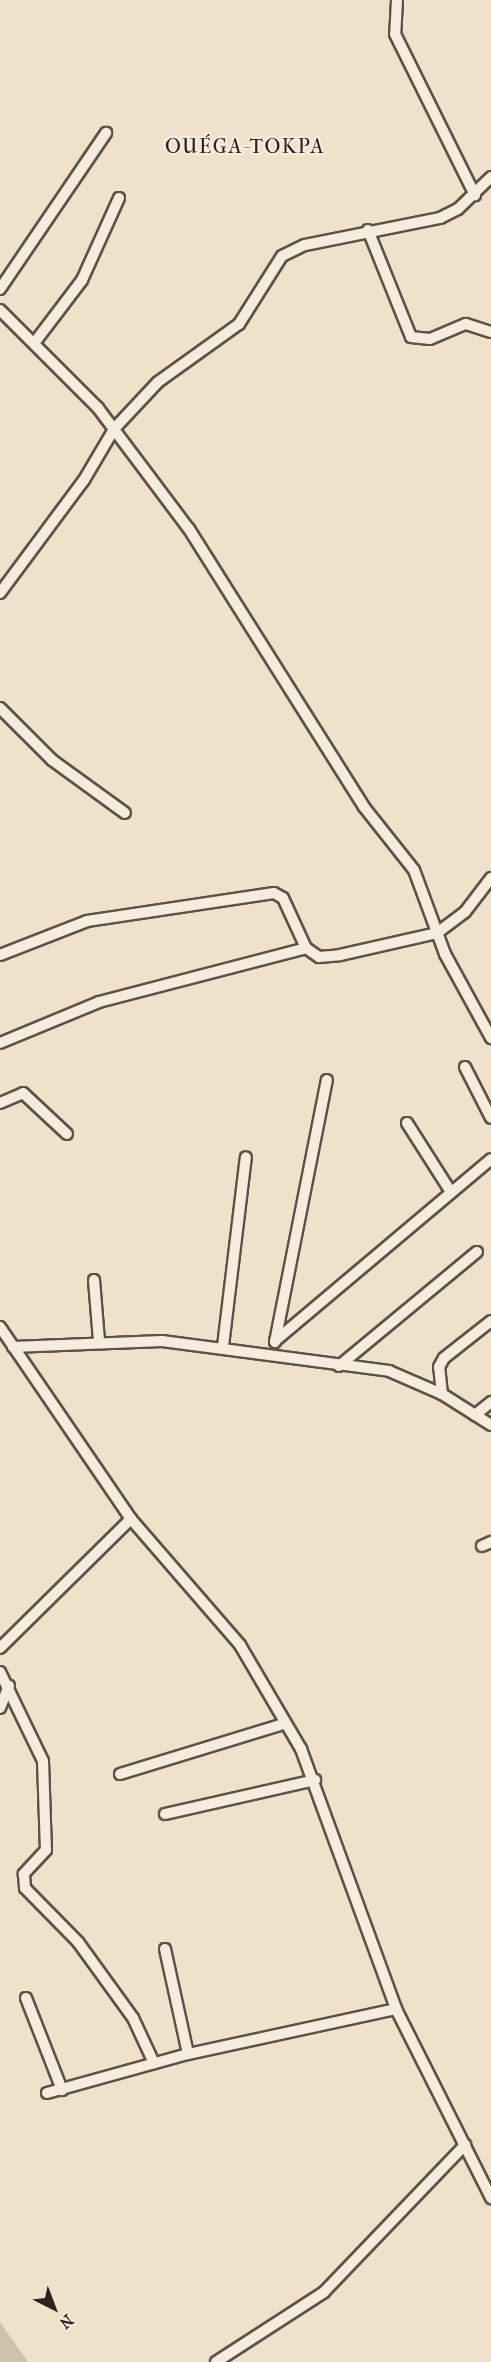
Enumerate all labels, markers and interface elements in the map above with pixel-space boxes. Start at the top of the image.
district label: OUÉGA-TOKPA [165,134,325,158]
north arrow [24,2278,84,2338]
text: N [56,2311,77,2333]

